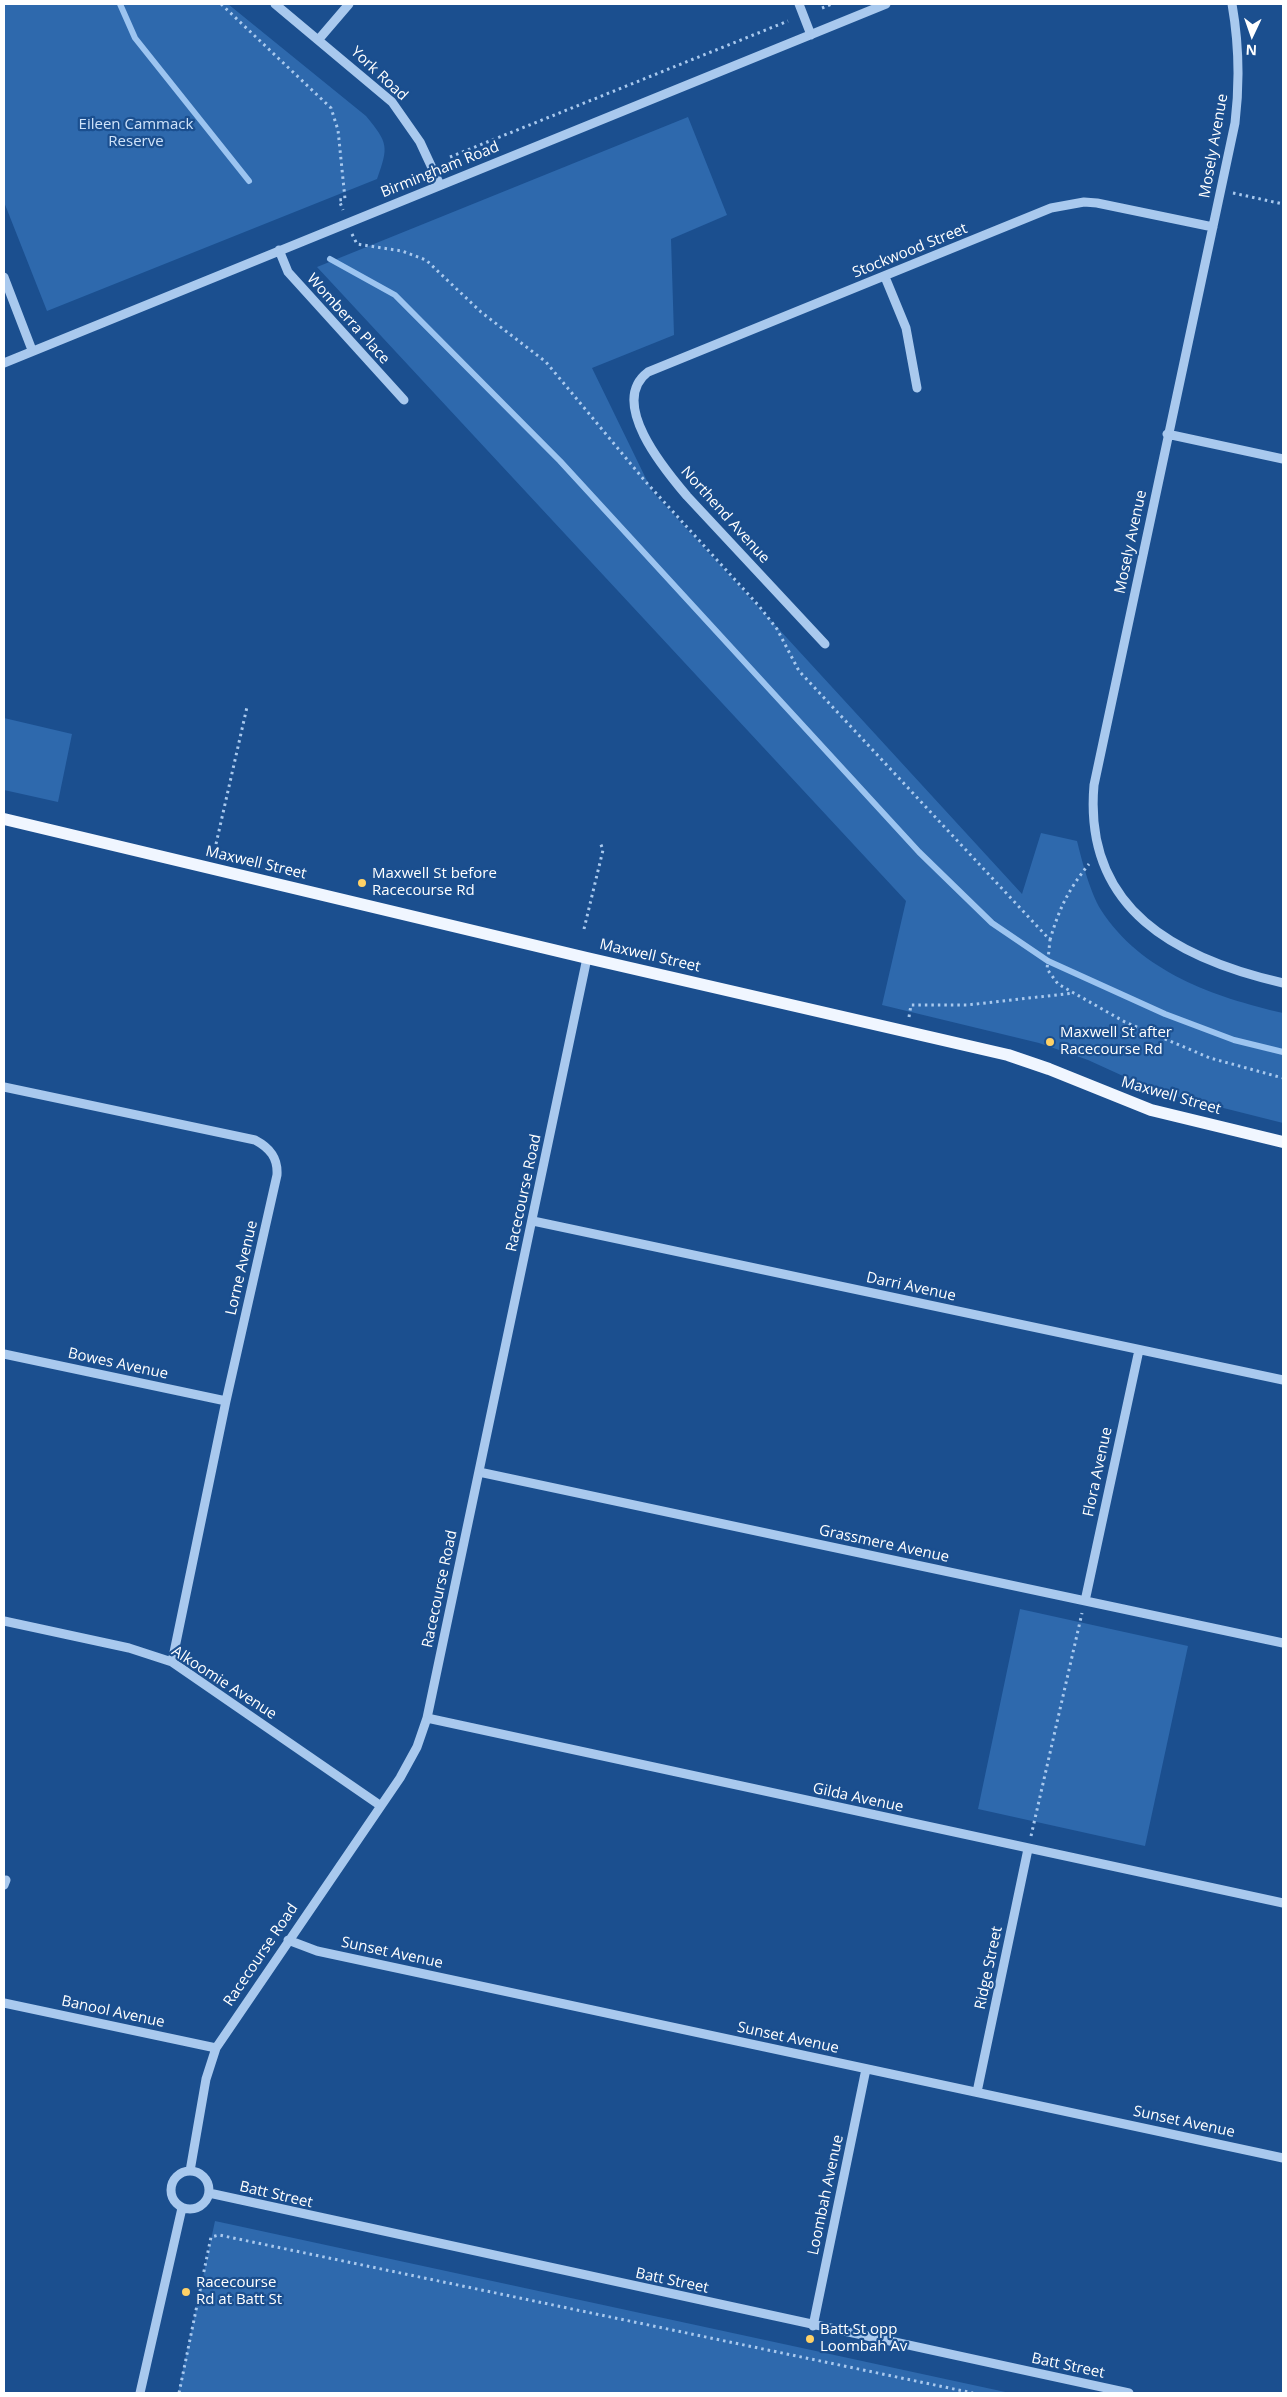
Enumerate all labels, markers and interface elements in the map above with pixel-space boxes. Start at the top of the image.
north arrow [1227,10,1277,60]
text: N [1245,41,1257,60]
street label: York Road [347,43,411,105]
street label: Mosely Avenue [1196,92,1232,200]
park label: Eileen Cammack Reserve [79,116,193,151]
street label: Birmingham Road [378,138,502,202]
street label: Stockwood Street [850,220,970,282]
street label: Womberra Place [303,270,393,368]
street label: Northend Avenue [677,463,773,567]
street label: Mosely Avenue [1111,489,1151,595]
street label: Maxwell Street [204,843,308,883]
place label: Maxwell St before Racecourse Rd [372,865,497,900]
marker: Maxwell St before Racecourse Rd [356,877,368,889]
street label: Maxwell Street [598,936,702,976]
place label: Maxwell St after Racecourse Rd [1060,1024,1172,1059]
marker: Maxwell St after Racecourse Rd [1044,1036,1056,1048]
street label: Maxwell Street [1119,1073,1223,1119]
street label: Racecourse Road [503,1132,545,1254]
street label: Lorne Avenue [222,1219,262,1317]
street label: Darri Avenue [864,1269,958,1305]
street label: Bowes Avenue [66,1345,170,1383]
street label: Flora Avenue [1080,1426,1116,1518]
street label: Grassmere Avenue [817,1521,951,1567]
street label: Racecourse Road [419,1528,461,1650]
street label: Alkoomie Avenue [168,1642,280,1724]
street label: Gilda Avenue [811,1780,905,1816]
street label: Racecourse Road [220,1900,302,2010]
street label: Ridge Street [971,1925,1007,2011]
street label: Sunset Avenue [339,1933,445,1973]
street label: Banool Avenue [60,1992,166,2032]
street label: Sunset Avenue [735,2018,841,2058]
street label: Sunset Avenue [1131,2102,1237,2142]
street label: Loombah Avenue [804,2133,848,2257]
street label: Batt Street [238,2178,314,2212]
street label: Batt Street [634,2264,710,2298]
place label: Racecourse Rd at Batt St [196,2274,282,2309]
marker: Racecourse Rd at Batt St [180,2286,192,2298]
place label: Batt St opp Loombah Av [820,2321,907,2356]
marker: Batt St opp Loombah Av [804,2333,816,2345]
street label: Batt Street [1030,2349,1106,2383]

